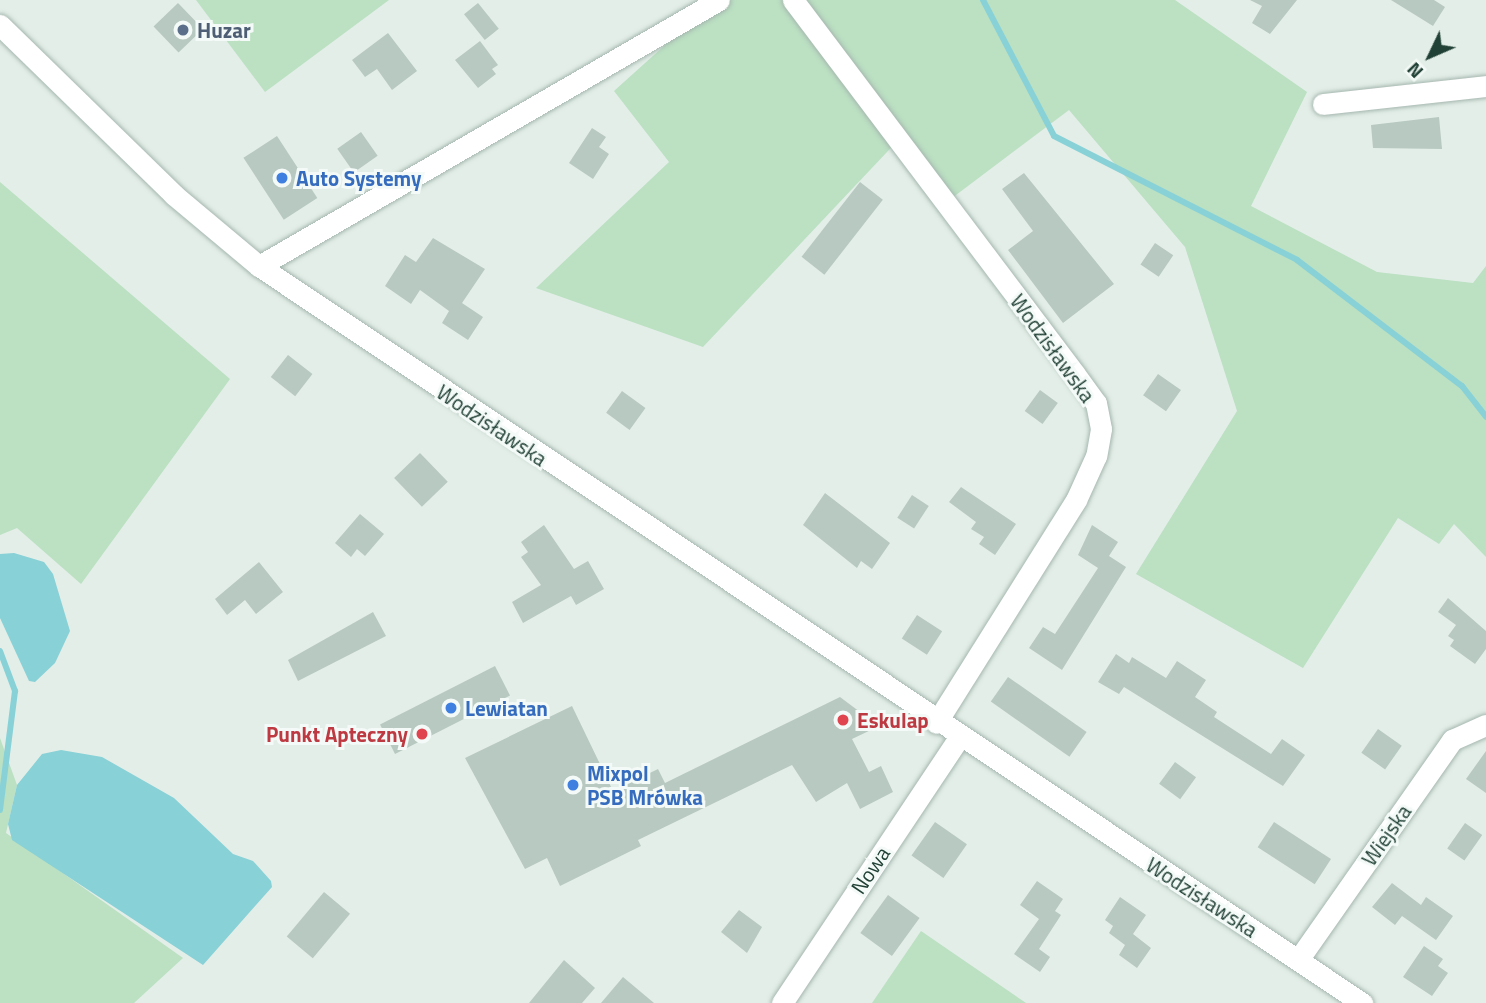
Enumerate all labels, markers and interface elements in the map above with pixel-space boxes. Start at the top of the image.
place label: Huzar [197,17,251,43]
north arrow [1395,21,1465,91]
marker: Huzar [175,22,191,38]
text: N [1400,56,1430,86]
place label: Auto Systemy [296,165,422,191]
marker: Auto Systemy [274,170,290,186]
street label: Wodzisławska [1005,289,1101,407]
street label: Wodzisławska [432,379,552,471]
place label: Lewiatan [465,695,548,721]
marker: Lewiatan [443,700,459,716]
place label: Eskulap [857,707,929,733]
marker: Eskulap [835,712,851,728]
place label: Punkt Apteczny [266,721,408,747]
marker: Punkt Apteczny [414,726,430,742]
place label: Mixpol PSB Mrówka [587,760,703,810]
marker: Mixpol PSB Mrówka [565,777,581,793]
street label: Wiejska [1356,800,1416,870]
street label: Nowa [845,842,895,898]
street label: Wodzisławska [1142,852,1262,942]

